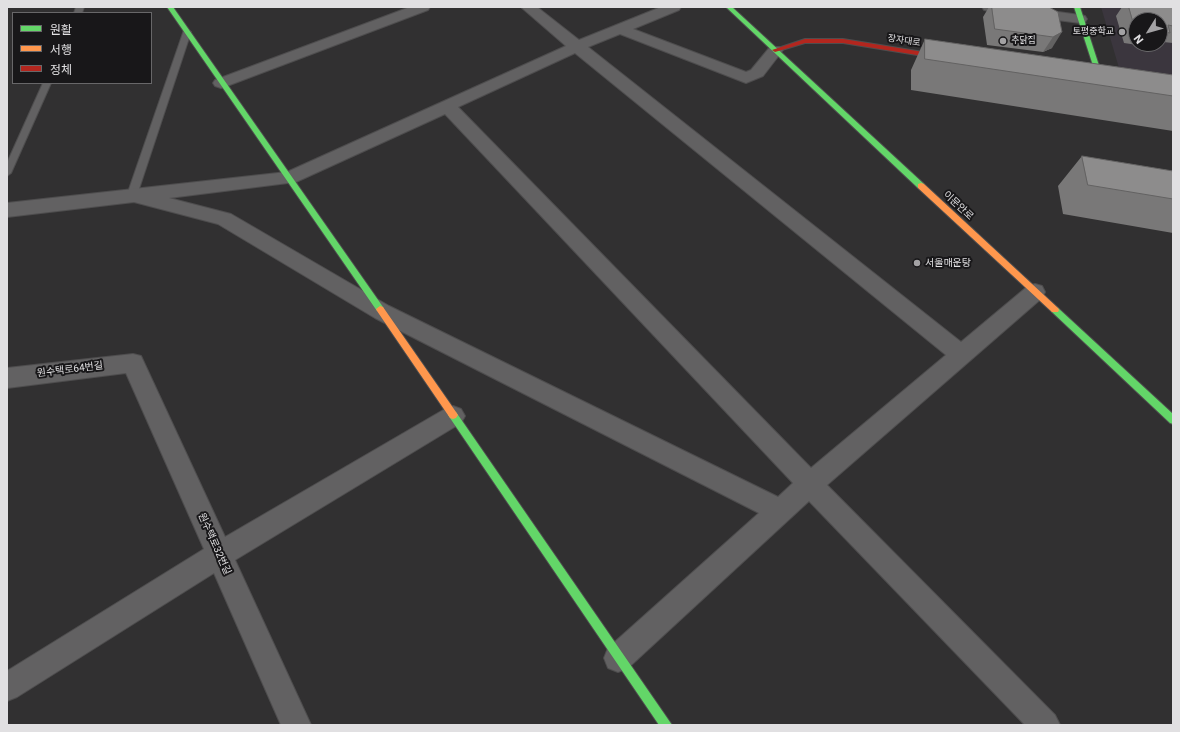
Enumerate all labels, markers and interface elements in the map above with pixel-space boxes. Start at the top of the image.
legend [12,12,152,84]
north arrow [1128,12,1168,52]
text: 원활 [50,23,72,37]
place label: 토평중학교 [1073,27,1114,37]
marker: 토평중학교 [1117,27,1127,37]
text: N [1131,32,1146,46]
street label: 장자대로 [887,33,921,49]
marker: 추닭집 [998,36,1008,46]
place label: 추닭집 [1011,36,1036,46]
text: 서행 [50,43,72,57]
text: 정체 [50,63,72,77]
street label: 이문안로 [940,189,976,223]
place label: 서울매운탕 [925,257,971,269]
marker: 서울매운탕 [912,258,922,268]
street label: 원수택로64번길 [36,360,104,380]
street label: 원수택로32번길 [195,511,233,577]

